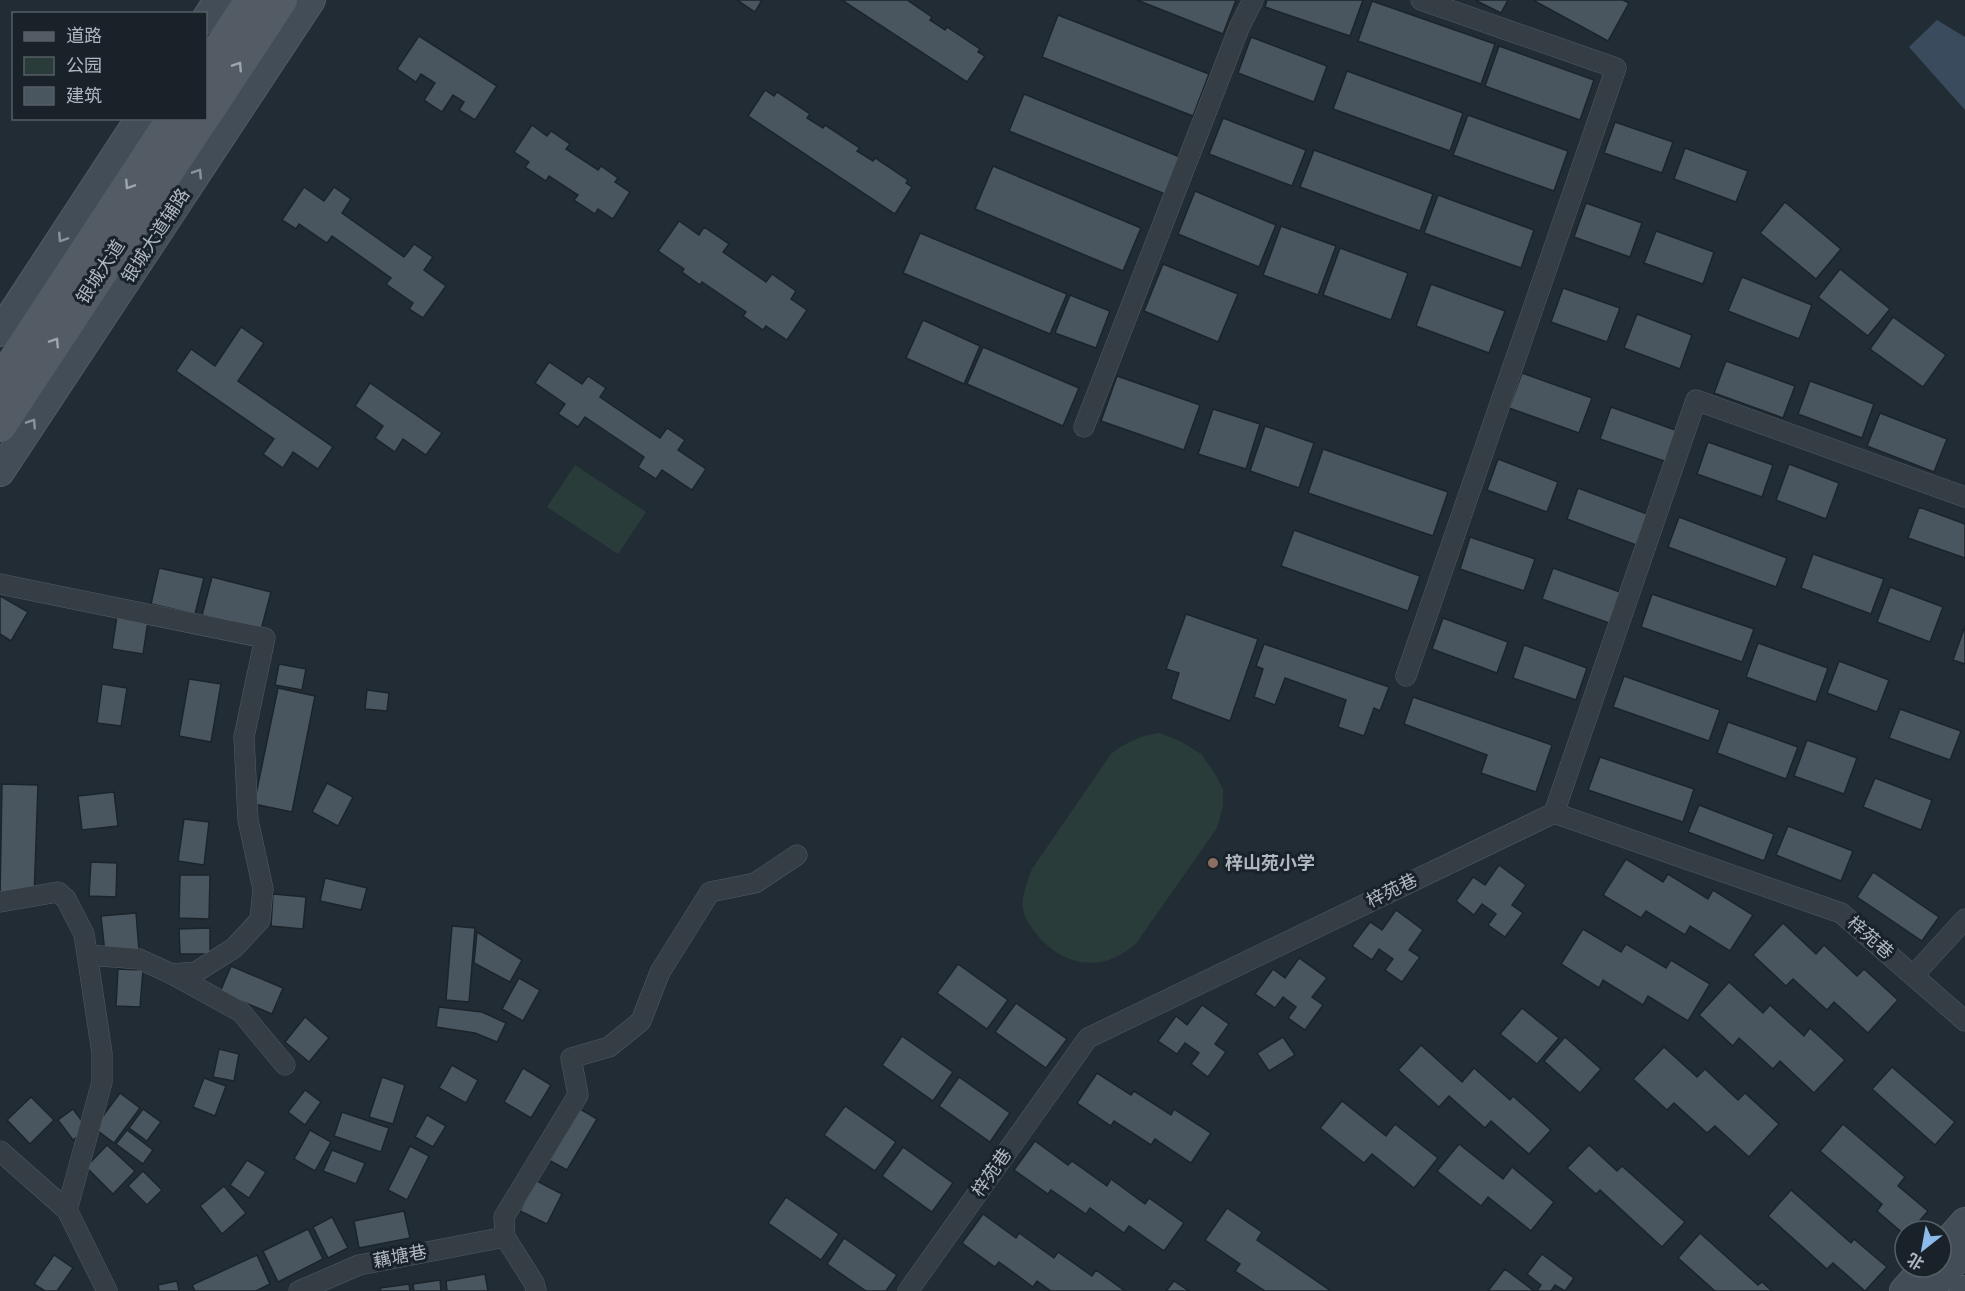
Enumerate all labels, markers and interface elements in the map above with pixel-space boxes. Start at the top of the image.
legend [12,12,207,120]
text: 道路 [66,26,102,47]
text: 公园 [66,56,102,77]
one-way arrow [230,61,241,72]
text: 建筑 [66,86,102,107]
one-way arrow [190,168,201,179]
one-way arrow [125,179,137,189]
street label: 银城大道辅路 [118,185,194,287]
one-way arrow [58,231,69,242]
street label: 银城大道 [73,236,129,308]
one-way arrow [48,338,59,349]
one-way arrow [25,419,36,430]
place label: 梓山苑小学 [1225,853,1315,874]
marker: 梓山苑小学 [1206,856,1220,870]
street label: 梓苑巷 [1363,870,1421,912]
street label: 梓苑巷 [1843,912,1897,964]
street label: 梓苑巷 [968,1145,1016,1201]
north arrow [1893,1219,1953,1279]
street label: 藕塘巷 [371,1242,429,1272]
text: 北 [1904,1248,1928,1273]

